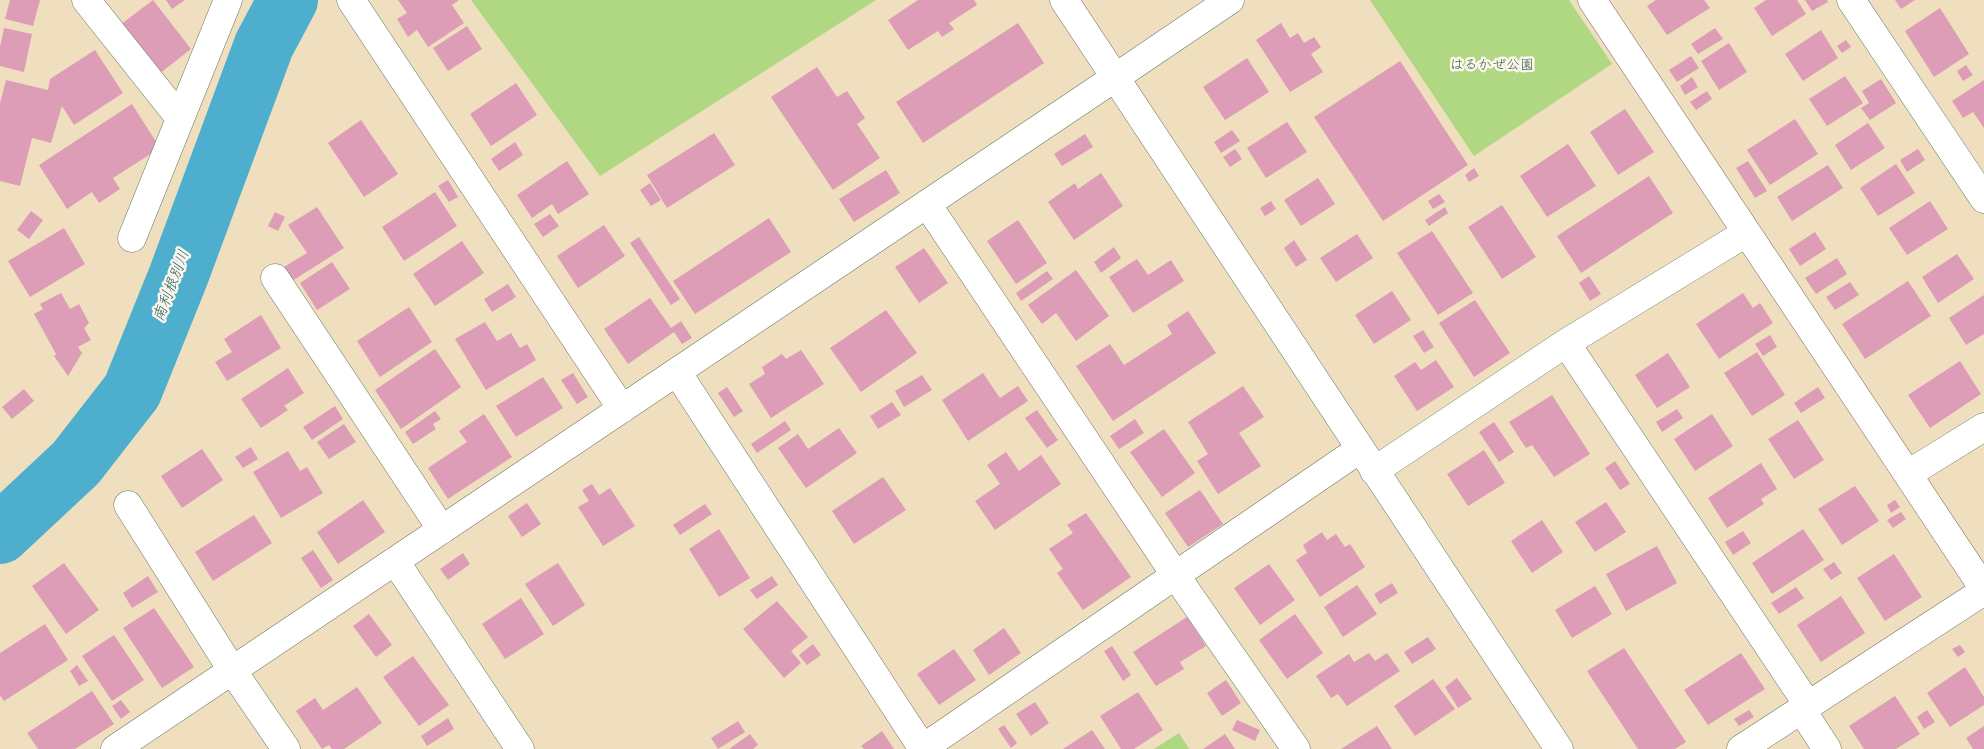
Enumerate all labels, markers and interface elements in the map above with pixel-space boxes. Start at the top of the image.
park label: はるかぜ公園 [1450,57,1534,73]
water label: 南利根別川 [150,248,194,324]

